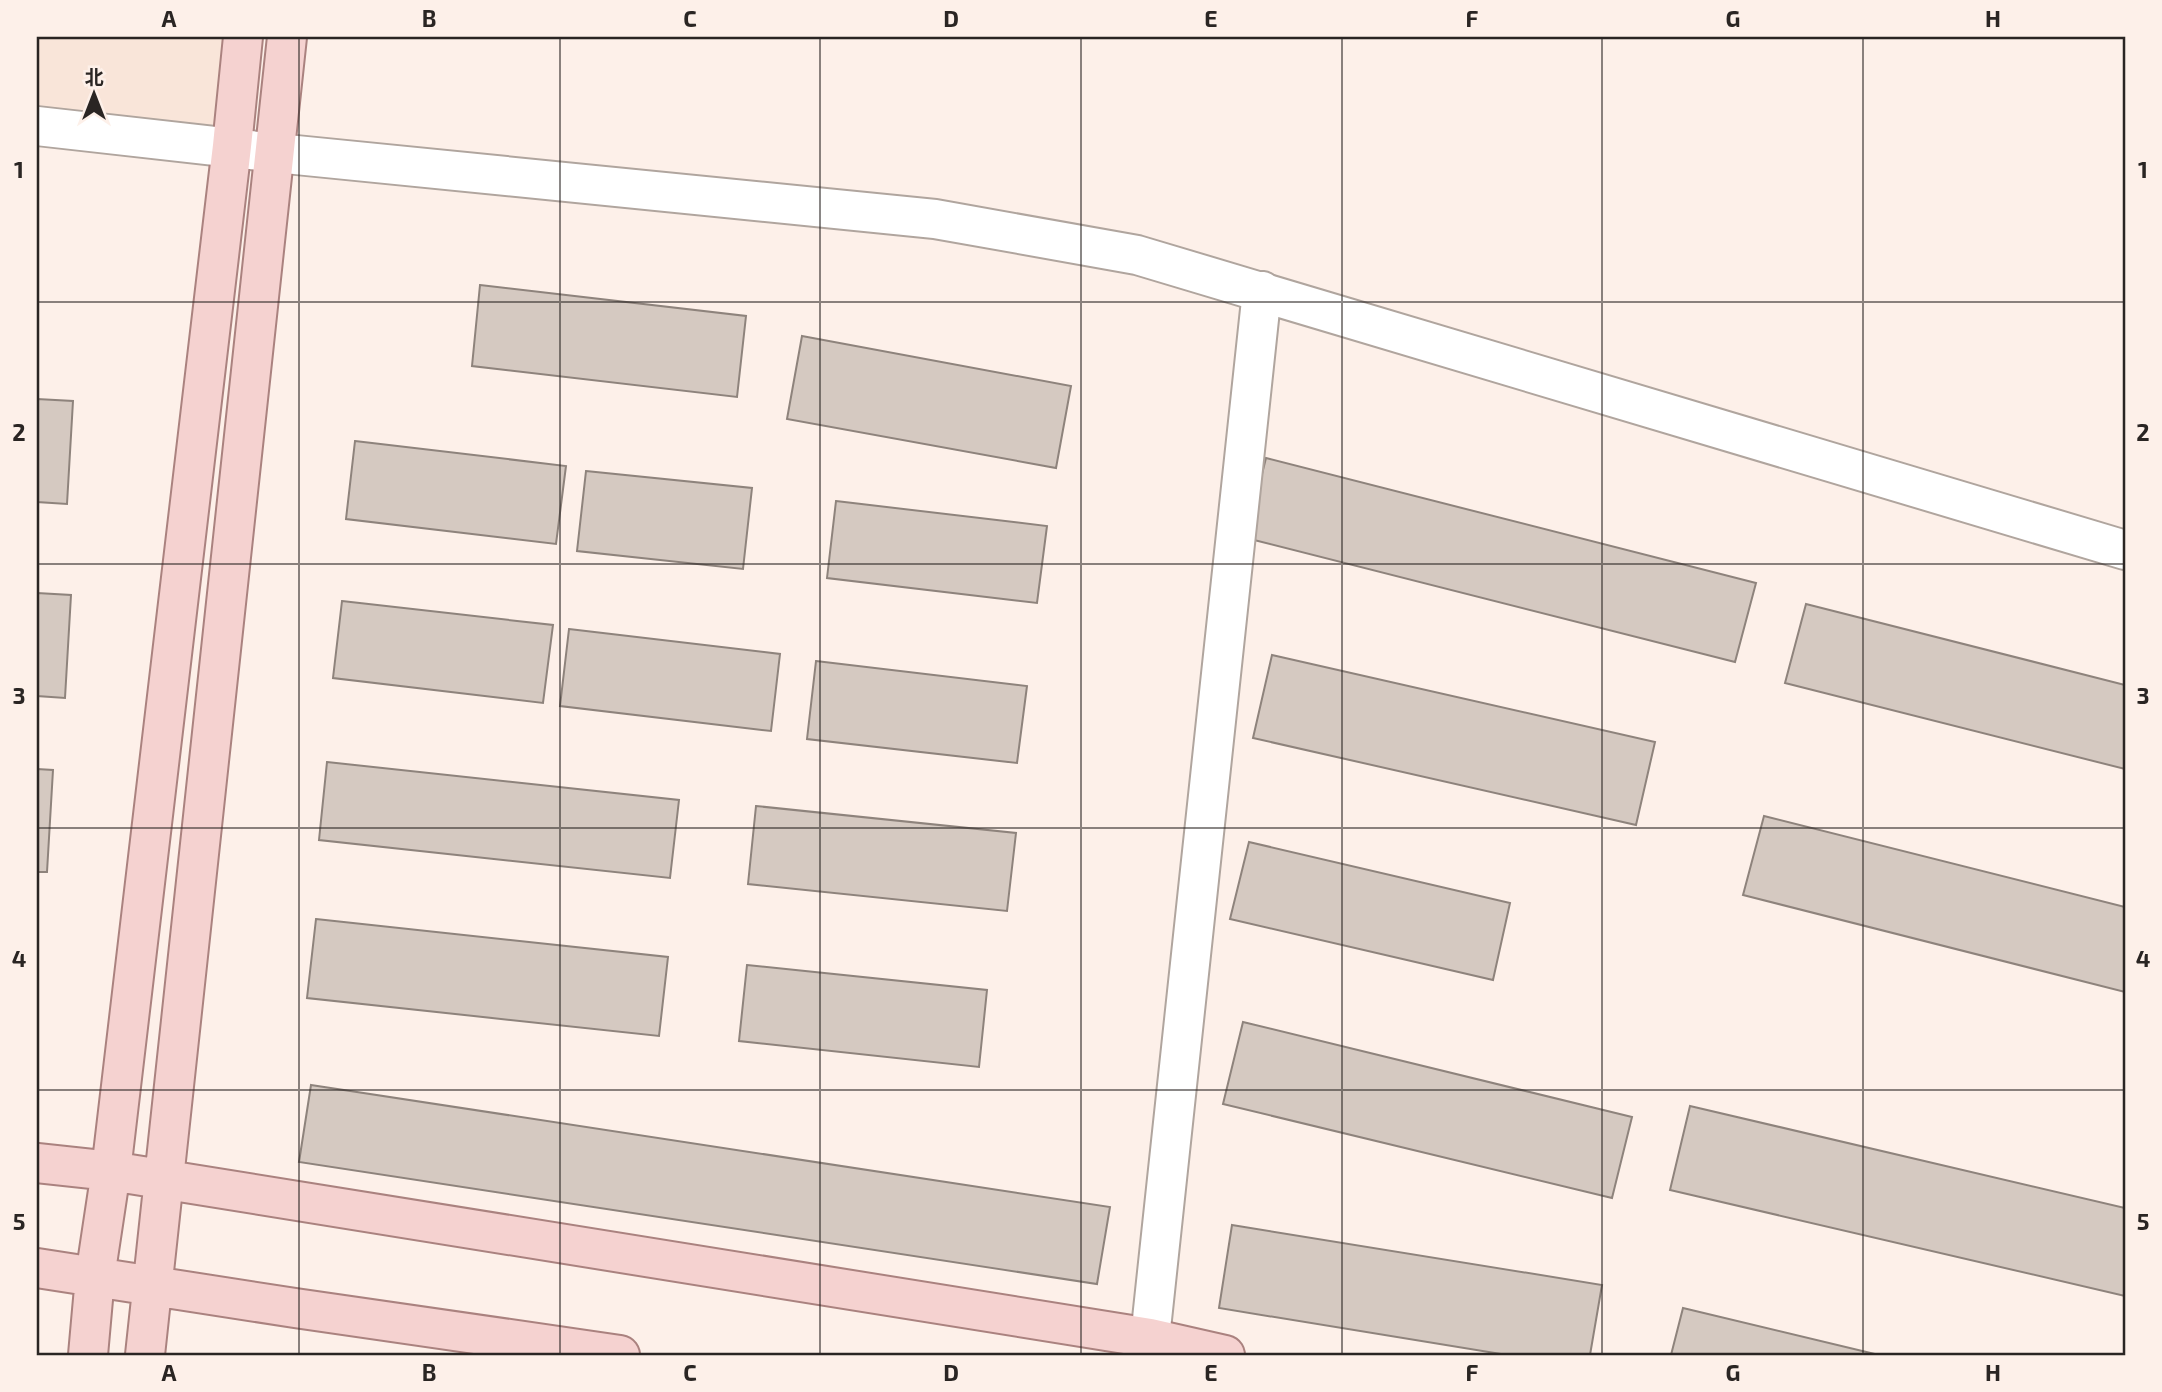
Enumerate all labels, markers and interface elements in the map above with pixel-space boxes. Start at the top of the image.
text: A [161,4,177,32]
text: B [422,4,436,32]
text: C [683,4,697,32]
text: D [943,4,959,32]
text: E [1204,4,1218,32]
text: F [1466,4,1479,32]
text: G [1726,4,1740,32]
text: H [1985,4,2001,32]
north arrow [60,60,130,130]
text: 北 [84,65,104,88]
text: 1 [14,155,24,183]
text: 1 [2138,155,2148,183]
text: 2 [12,418,26,446]
text: 2 [2136,418,2150,446]
text: 3 [12,681,26,709]
text: 3 [2136,681,2150,709]
text: 4 [12,944,26,972]
text: 4 [2136,944,2150,972]
text: 5 [13,1207,25,1235]
text: 5 [2137,1207,2149,1235]
text: A [161,1358,177,1386]
text: B [422,1358,436,1386]
text: C [683,1358,697,1386]
text: D [943,1358,959,1386]
text: E [1204,1358,1218,1386]
text: F [1466,1358,1479,1386]
text: G [1726,1358,1740,1386]
text: H [1985,1358,2001,1386]

